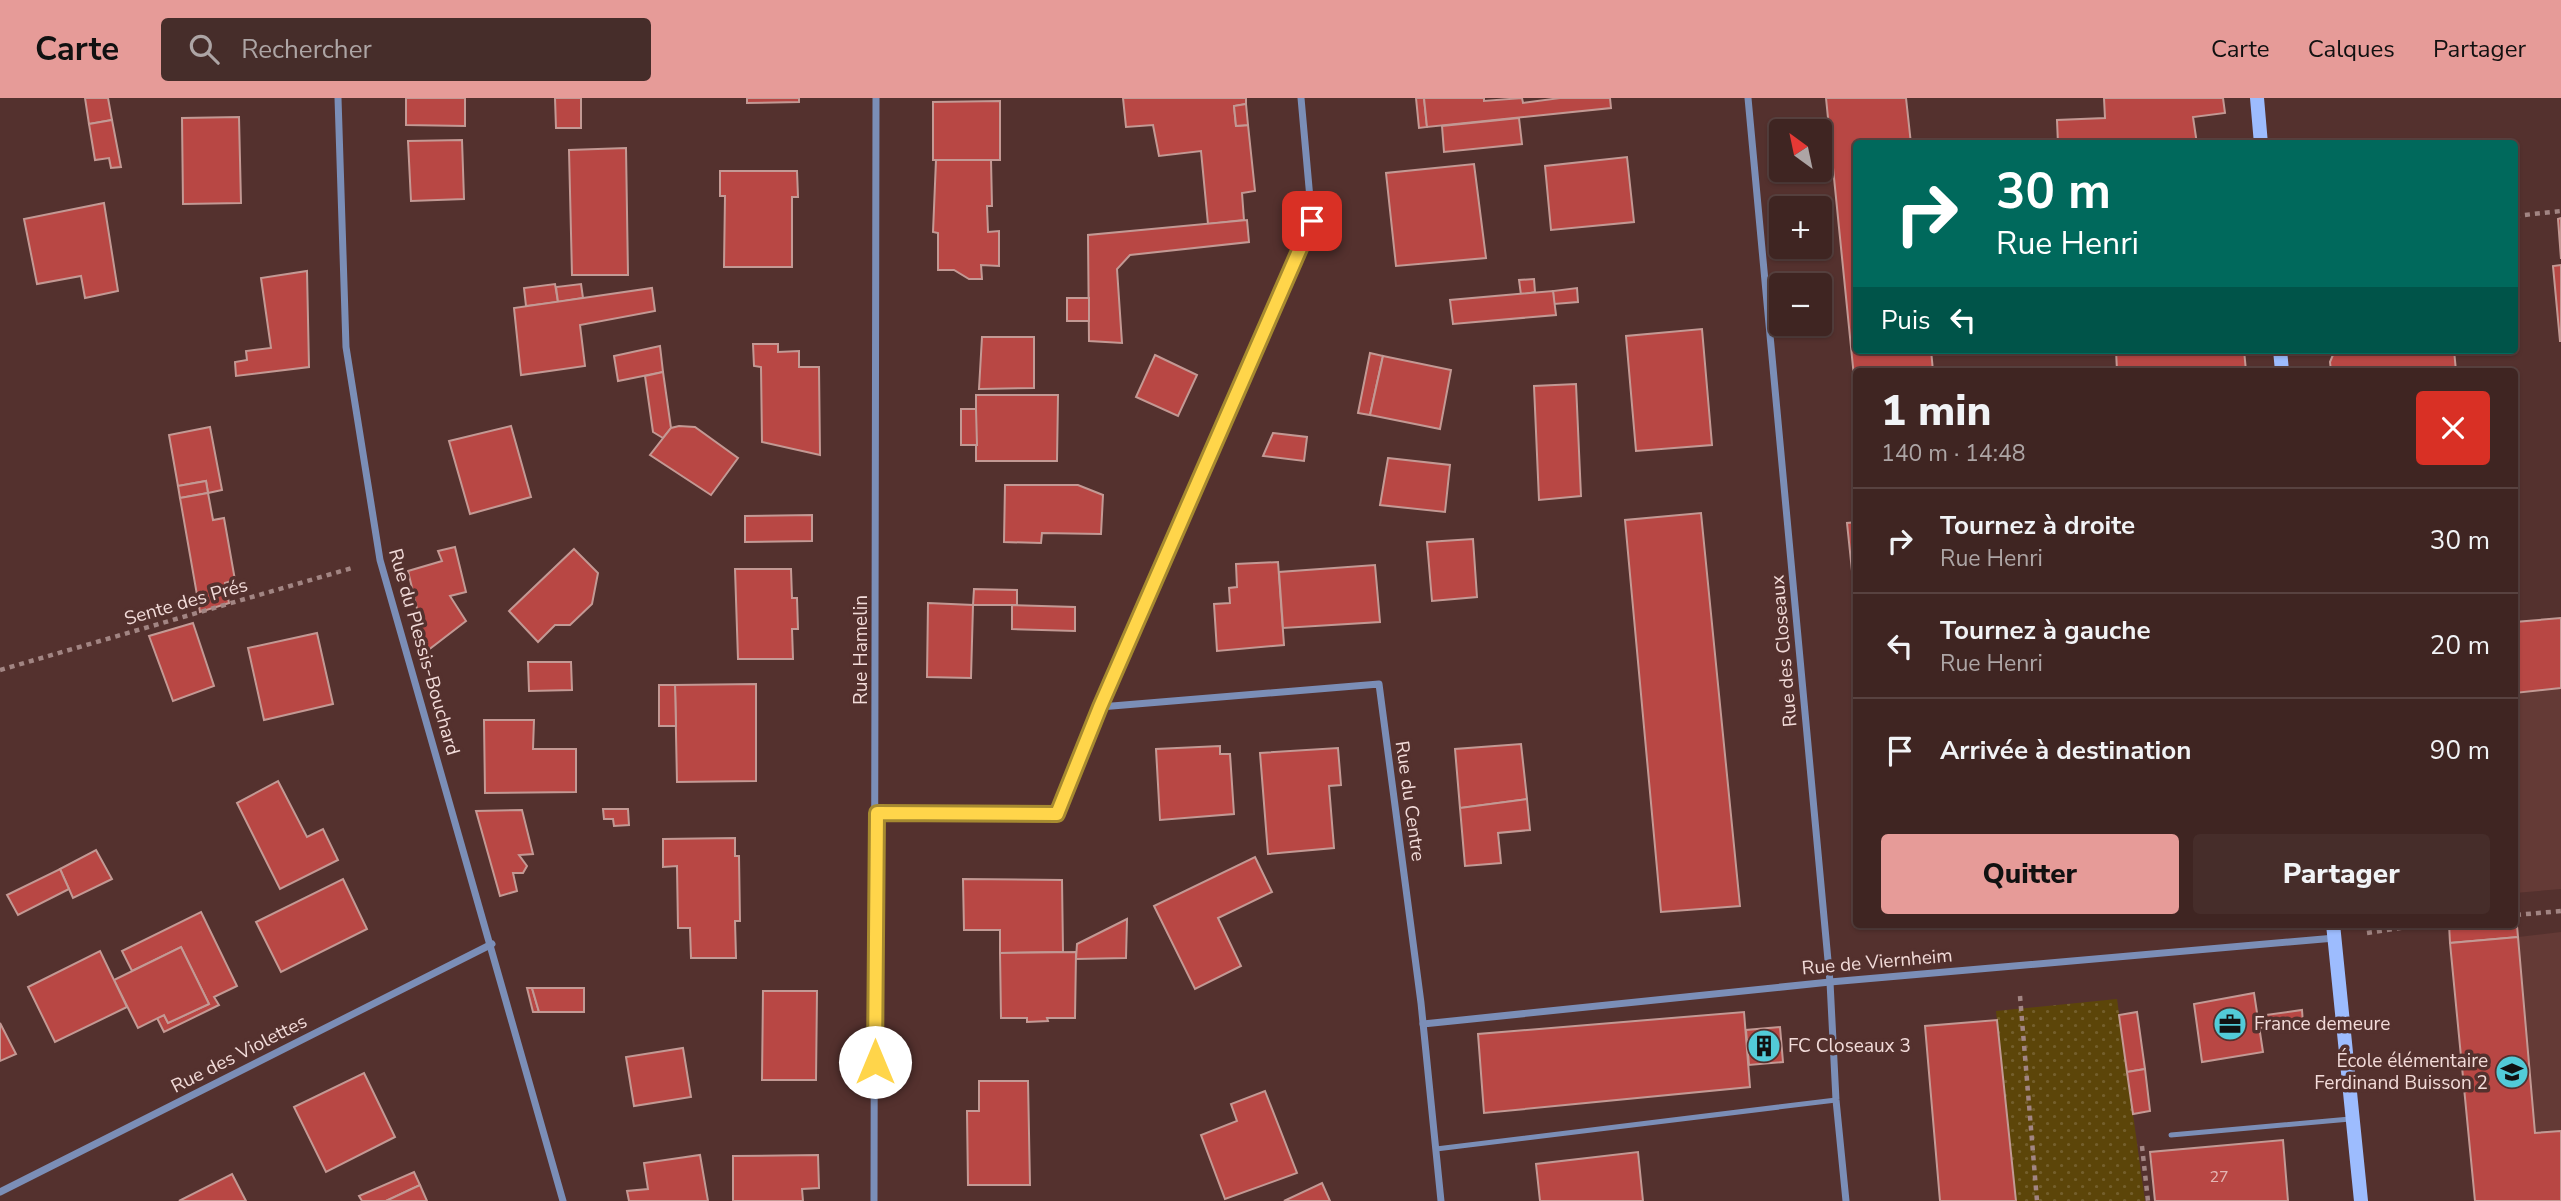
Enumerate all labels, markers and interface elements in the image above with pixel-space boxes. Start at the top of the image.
search box [161,18,651,81]
text: Carte [35,27,119,72]
icon: search [185,30,223,68]
text: Rechercher [241,32,372,67]
text: Carte [2211,33,2270,65]
text: Calques [2308,33,2395,65]
text: Partager [2433,33,2526,65]
north arrow [1769,119,1832,182]
map controls [1769,119,1832,336]
text: 30 m [1996,158,2111,225]
icon: right [1881,168,1972,259]
pin [1282,191,1342,251]
button: + [1769,196,1832,259]
icon: arrive [1293,202,1331,240]
text: Rue Henri [1996,222,2139,265]
button: − [1769,273,1832,336]
icon: left [1944,301,1982,339]
text: Puis [1881,303,1930,338]
text: 1 min [1881,383,1991,440]
button: close [2416,391,2490,465]
text: 140 m · 14:48 [1881,438,2026,469]
text: Tournez à droite [1940,508,2135,543]
icon: right [1881,522,1919,560]
text: 30 m [2430,523,2490,558]
text: Rue Henri [1940,543,2043,574]
street label: Rue du Plessis-Bouchard [382,546,466,758]
street label: Sente des Prés [121,572,251,632]
street label: Rue des Closeaux [1764,574,1804,728]
street label: Rue Hamelin [848,595,874,705]
text: Tournez à gauche [1940,613,2151,648]
icon: left [1881,627,1919,665]
text: 20 m [2430,628,2490,663]
text: Rue Henri [1940,648,2043,679]
icon: arrive [1881,732,1919,770]
text: Arrivée à destination [1940,733,2191,768]
text: 90 m [2430,733,2490,768]
street label: Rue du Centre [1389,739,1431,863]
button: Quitter [1881,834,2179,914]
button: Partager [2193,834,2490,914]
street label: Rue de Viernheim [1801,942,1953,982]
office icon: France demeure [2211,1005,2249,1043]
street label: Rue des Violettes [167,1008,311,1100]
place label: France demeure [2254,1011,2390,1037]
position arrow [838,1025,912,1099]
building icon: FC Closeaux 3 [1745,1027,1783,1065]
place label: FC Closeaux 3 [1788,1033,1911,1059]
place label: École élémentaire Ferdinand Buisson 2 [2314,1048,2488,1096]
school or university icon: École élémentaire Ferdinand Buisson 2 [2493,1053,2531,1091]
house number: 27 [2209,1166,2229,1188]

